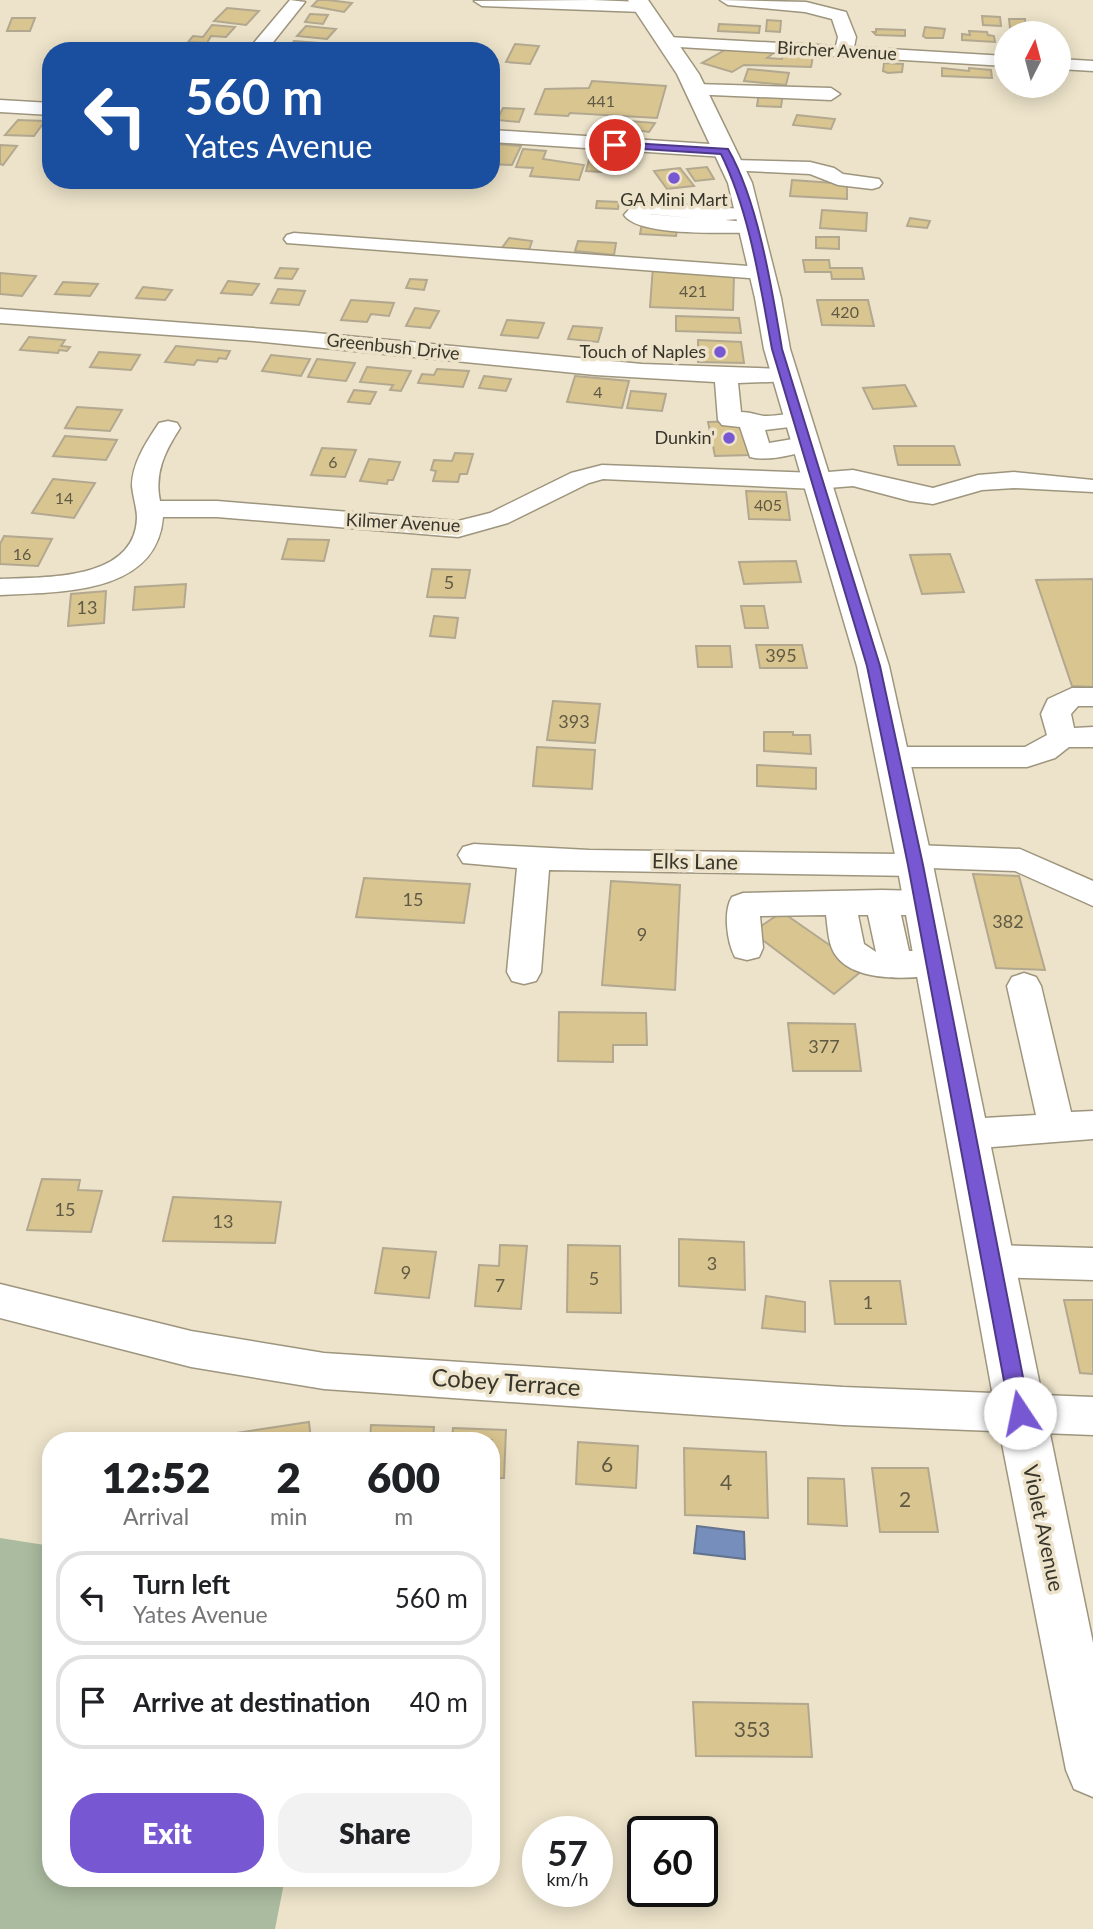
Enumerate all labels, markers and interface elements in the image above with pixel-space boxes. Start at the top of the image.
north arrow [994,21,1071,98]
map controls [994,21,1071,98]
street label: Bircher Avenue [777,36,897,64]
text: 560 m [185,67,323,125]
icon: left [70,70,161,161]
house number: 441 [587,91,615,110]
pin [585,115,645,175]
text: Yates Avenue [185,126,372,165]
icon: arrive [596,126,634,164]
marker: GA Mini Mart [666,170,682,186]
place label: GA Mini Mart [620,188,728,210]
house number: 421 [679,281,707,300]
house number: 420 [831,302,859,321]
street label: Greenbush Drive [325,328,461,364]
place label: Touch of Naples [579,340,706,362]
marker: Touch of Naples [712,344,728,360]
house number: 4 [593,382,603,401]
place label: Dunkin' [654,426,715,448]
marker: Dunkin' [721,430,737,446]
house number: 6 [328,452,338,471]
house number: 14 [55,488,73,507]
house number: 405 [754,495,782,514]
street label: Kilmer Avenue [345,508,461,536]
house number: 16 [13,544,31,563]
house number: 5 [444,571,454,593]
house number: 13 [77,596,97,618]
house number: 395 [765,644,797,666]
house number: 393 [558,710,590,732]
street label: Elks Lane [652,847,738,874]
house number: 15 [403,888,423,910]
house number: 382 [992,910,1024,932]
house number: 9 [637,923,647,945]
house number: 377 [808,1035,840,1057]
house number: 15 [55,1198,75,1220]
house number: 13 [213,1210,233,1232]
house number: 3 [707,1252,717,1274]
house number: 9 [401,1261,411,1283]
house number: 5 [589,1267,599,1289]
house number: 7 [495,1274,505,1296]
house number: 1 [863,1291,873,1313]
street label: Cobey Terrace [431,1362,582,1401]
position arrow [983,1376,1057,1450]
house number: 6 [601,1451,613,1476]
text: 12:52 [102,1452,210,1502]
text: 2 [277,1452,301,1502]
text: 600 [367,1452,440,1502]
street label: Violet Avenue [1019,1462,1070,1593]
house number: 4 [720,1469,732,1494]
house number: 2 [899,1486,911,1511]
text: Arrival [123,1502,189,1530]
text: min [270,1502,307,1530]
text: m [394,1502,413,1530]
text: Turn left [133,1568,230,1600]
icon: left [74,1579,112,1617]
text: 560 m [395,1582,468,1614]
text: Yates Avenue [133,1600,268,1628]
icon: arrive [74,1683,112,1721]
text: Arrive at destination [133,1686,370,1718]
text: 40 m [410,1686,468,1718]
house number: 353 [734,1716,770,1741]
button: Exit [70,1793,264,1873]
button: Share [278,1793,472,1873]
speed limit sign: 60 [627,1816,718,1907]
text: 57 [547,1831,588,1873]
text: km/h [546,1868,589,1890]

